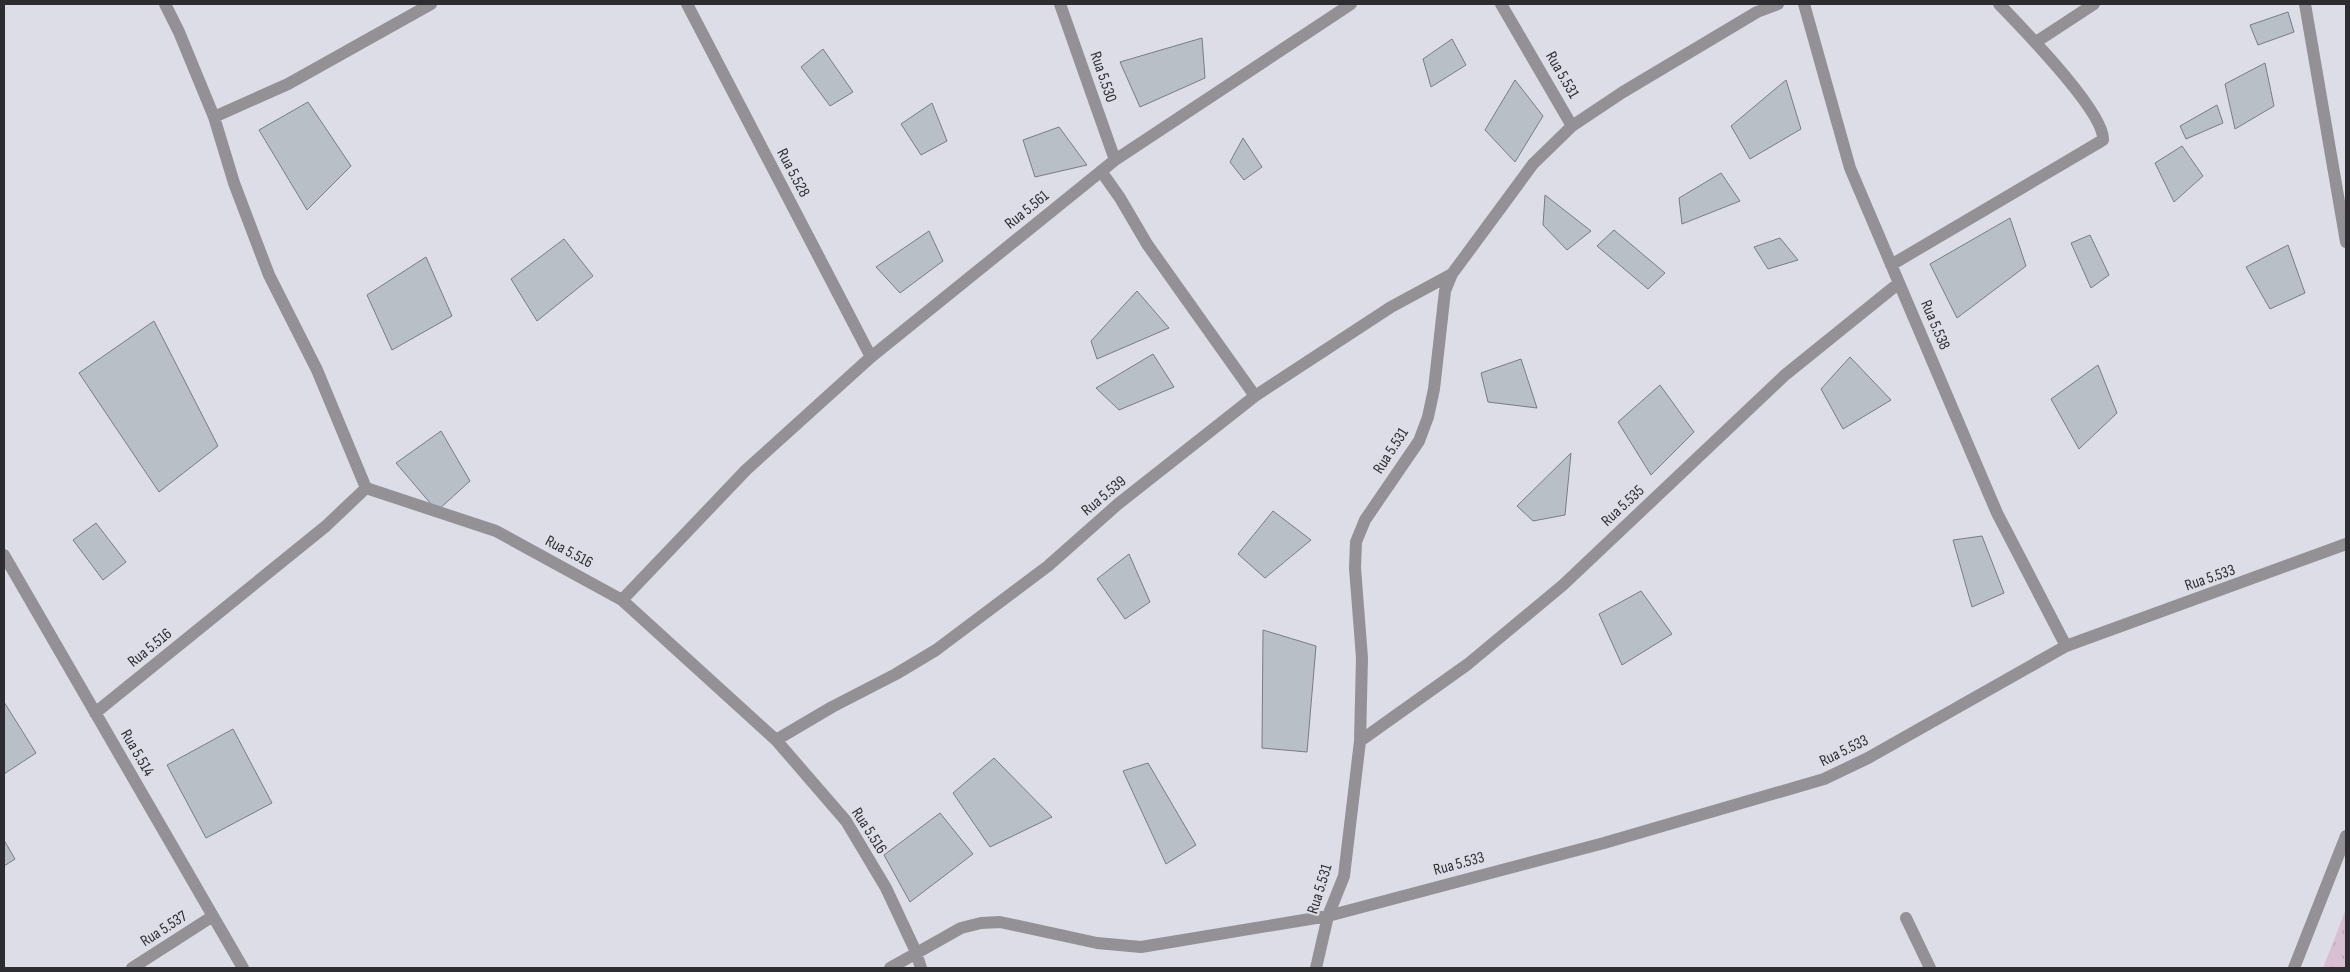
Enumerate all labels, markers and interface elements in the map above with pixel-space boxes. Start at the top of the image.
street label: Rua 5.531 [1541,48,1583,102]
street label: Rua 5.530 [1085,49,1121,105]
street label: Rua 5.528 [772,146,814,200]
street label: Rua 5.561 [1001,186,1053,233]
street label: Rua 5.538 [1916,297,1954,353]
street label: Rua 5.531 [1369,424,1413,477]
street label: Rua 5.539 [1078,472,1130,520]
street label: Rua 5.535 [1598,481,1648,531]
street label: Rua 5.516 [542,532,596,572]
street label: Rua 5.533 [2182,561,2238,595]
street label: Rua 5.516 [124,625,176,671]
street label: Rua 5.514 [116,726,158,780]
street label: Rua 5.533 [1816,731,1872,771]
street label: Rua 5.516 [847,804,891,858]
street label: Rua 5.533 [1431,848,1487,880]
street label: Rua 5.531 [1303,862,1337,916]
street label: Rua 5.537 [137,907,191,951]

